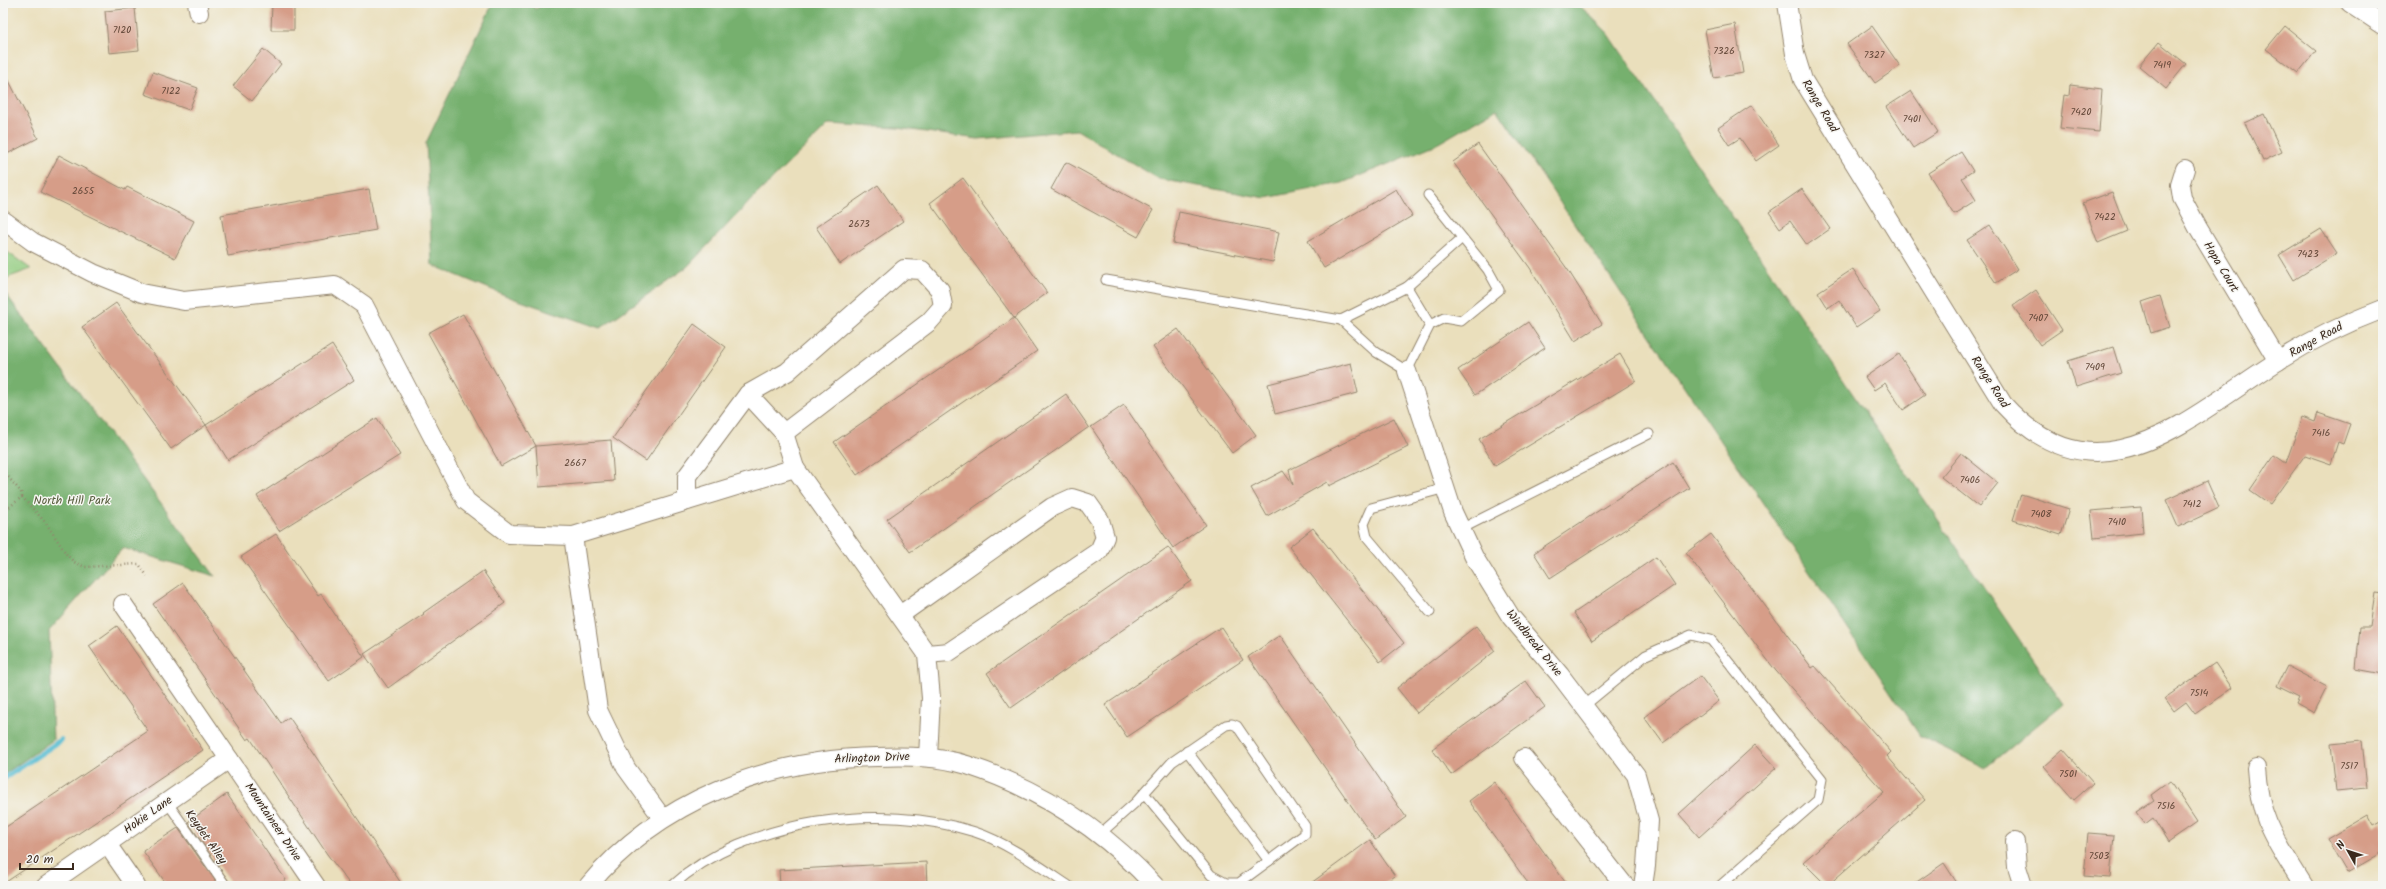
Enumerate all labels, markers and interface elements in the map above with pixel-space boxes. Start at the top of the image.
house number: 7120 [113,22,131,38]
house number: 7326 [1713,43,1735,59]
house number: 7327 [1864,47,1885,63]
house number: 7419 [2153,57,2171,73]
street label: Range Road [1797,76,1844,137]
house number: 7122 [161,83,181,99]
house number: 7420 [2071,104,2091,120]
house number: 7401 [1903,111,1921,127]
house number: 2655 [72,183,95,199]
house number: 7422 [2094,209,2116,225]
house number: 2673 [848,216,870,232]
street label: Hopa Court [2198,238,2244,296]
house number: 7423 [2297,246,2319,262]
house number: 7407 [2028,310,2048,326]
street label: Range Road [2286,317,2347,363]
street label: Range Road [1966,352,2015,413]
house number: 7409 [2085,359,2105,375]
house number: 7416 [2312,425,2330,441]
house number: 2667 [564,455,586,471]
house number: 7406 [1960,472,1980,488]
park label: North Hill Park [34,491,111,510]
house number: 7412 [2182,496,2202,512]
house number: 7408 [2030,506,2053,522]
house number: 7410 [2108,514,2126,530]
street label: Windbreak Drive [1501,605,1567,681]
house number: 7514 [2190,685,2209,701]
street label: Arlington Drive [834,747,911,769]
house number: 7517 [2340,758,2358,774]
house number: 7501 [2059,766,2077,782]
street label: Mountaineer Drive [240,779,307,866]
street label: Hokie Lane [120,791,177,839]
house number: 7516 [2157,798,2175,814]
street label: Keydet Alley [180,806,232,869]
north arrow [2328,831,2368,871]
text: N [2332,837,2350,854]
scale bar [20,845,73,871]
house number: 7503 [2089,848,2110,864]
text: 20 m [26,850,54,869]

